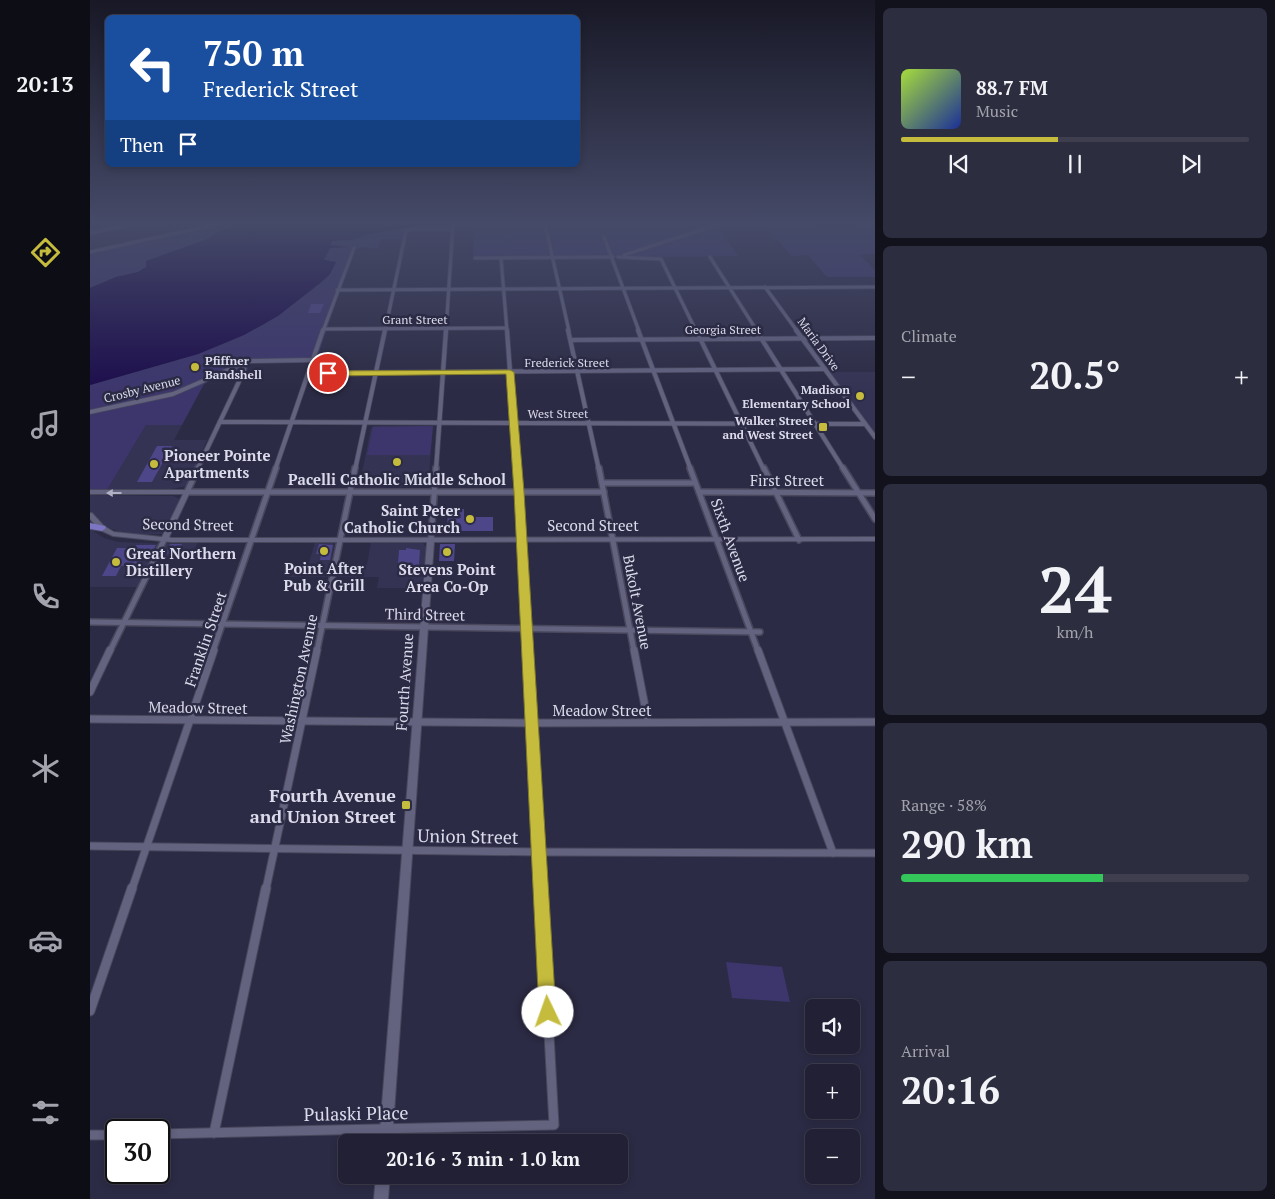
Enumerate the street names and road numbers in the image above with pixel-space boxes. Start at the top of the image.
street label: Grant Street [382,312,448,327]
street label: Maria Drive [795,314,843,374]
street label: Georgia Street [685,322,762,337]
street label: Frederick Street [525,355,610,370]
street label: Crosby Avenue [102,372,182,406]
street label: West Street [527,406,589,421]
street label: First Street [750,470,825,490]
street label: Sixth Avenue [707,496,755,584]
street label: Second Street [142,513,234,535]
street label: Second Street [547,515,639,535]
street label: Bukolt Avenue [619,553,657,651]
street label: Franklin Street [179,588,231,689]
street label: Third Street [385,603,466,625]
street label: Washington Avenue [274,612,322,746]
street label: Fourth Avenue [391,633,417,731]
street label: Meadow Street [148,696,248,718]
street label: Meadow Street [552,700,652,720]
street label: Union Street [417,823,519,849]
street label: Pulaski Place [303,1100,409,1126]

